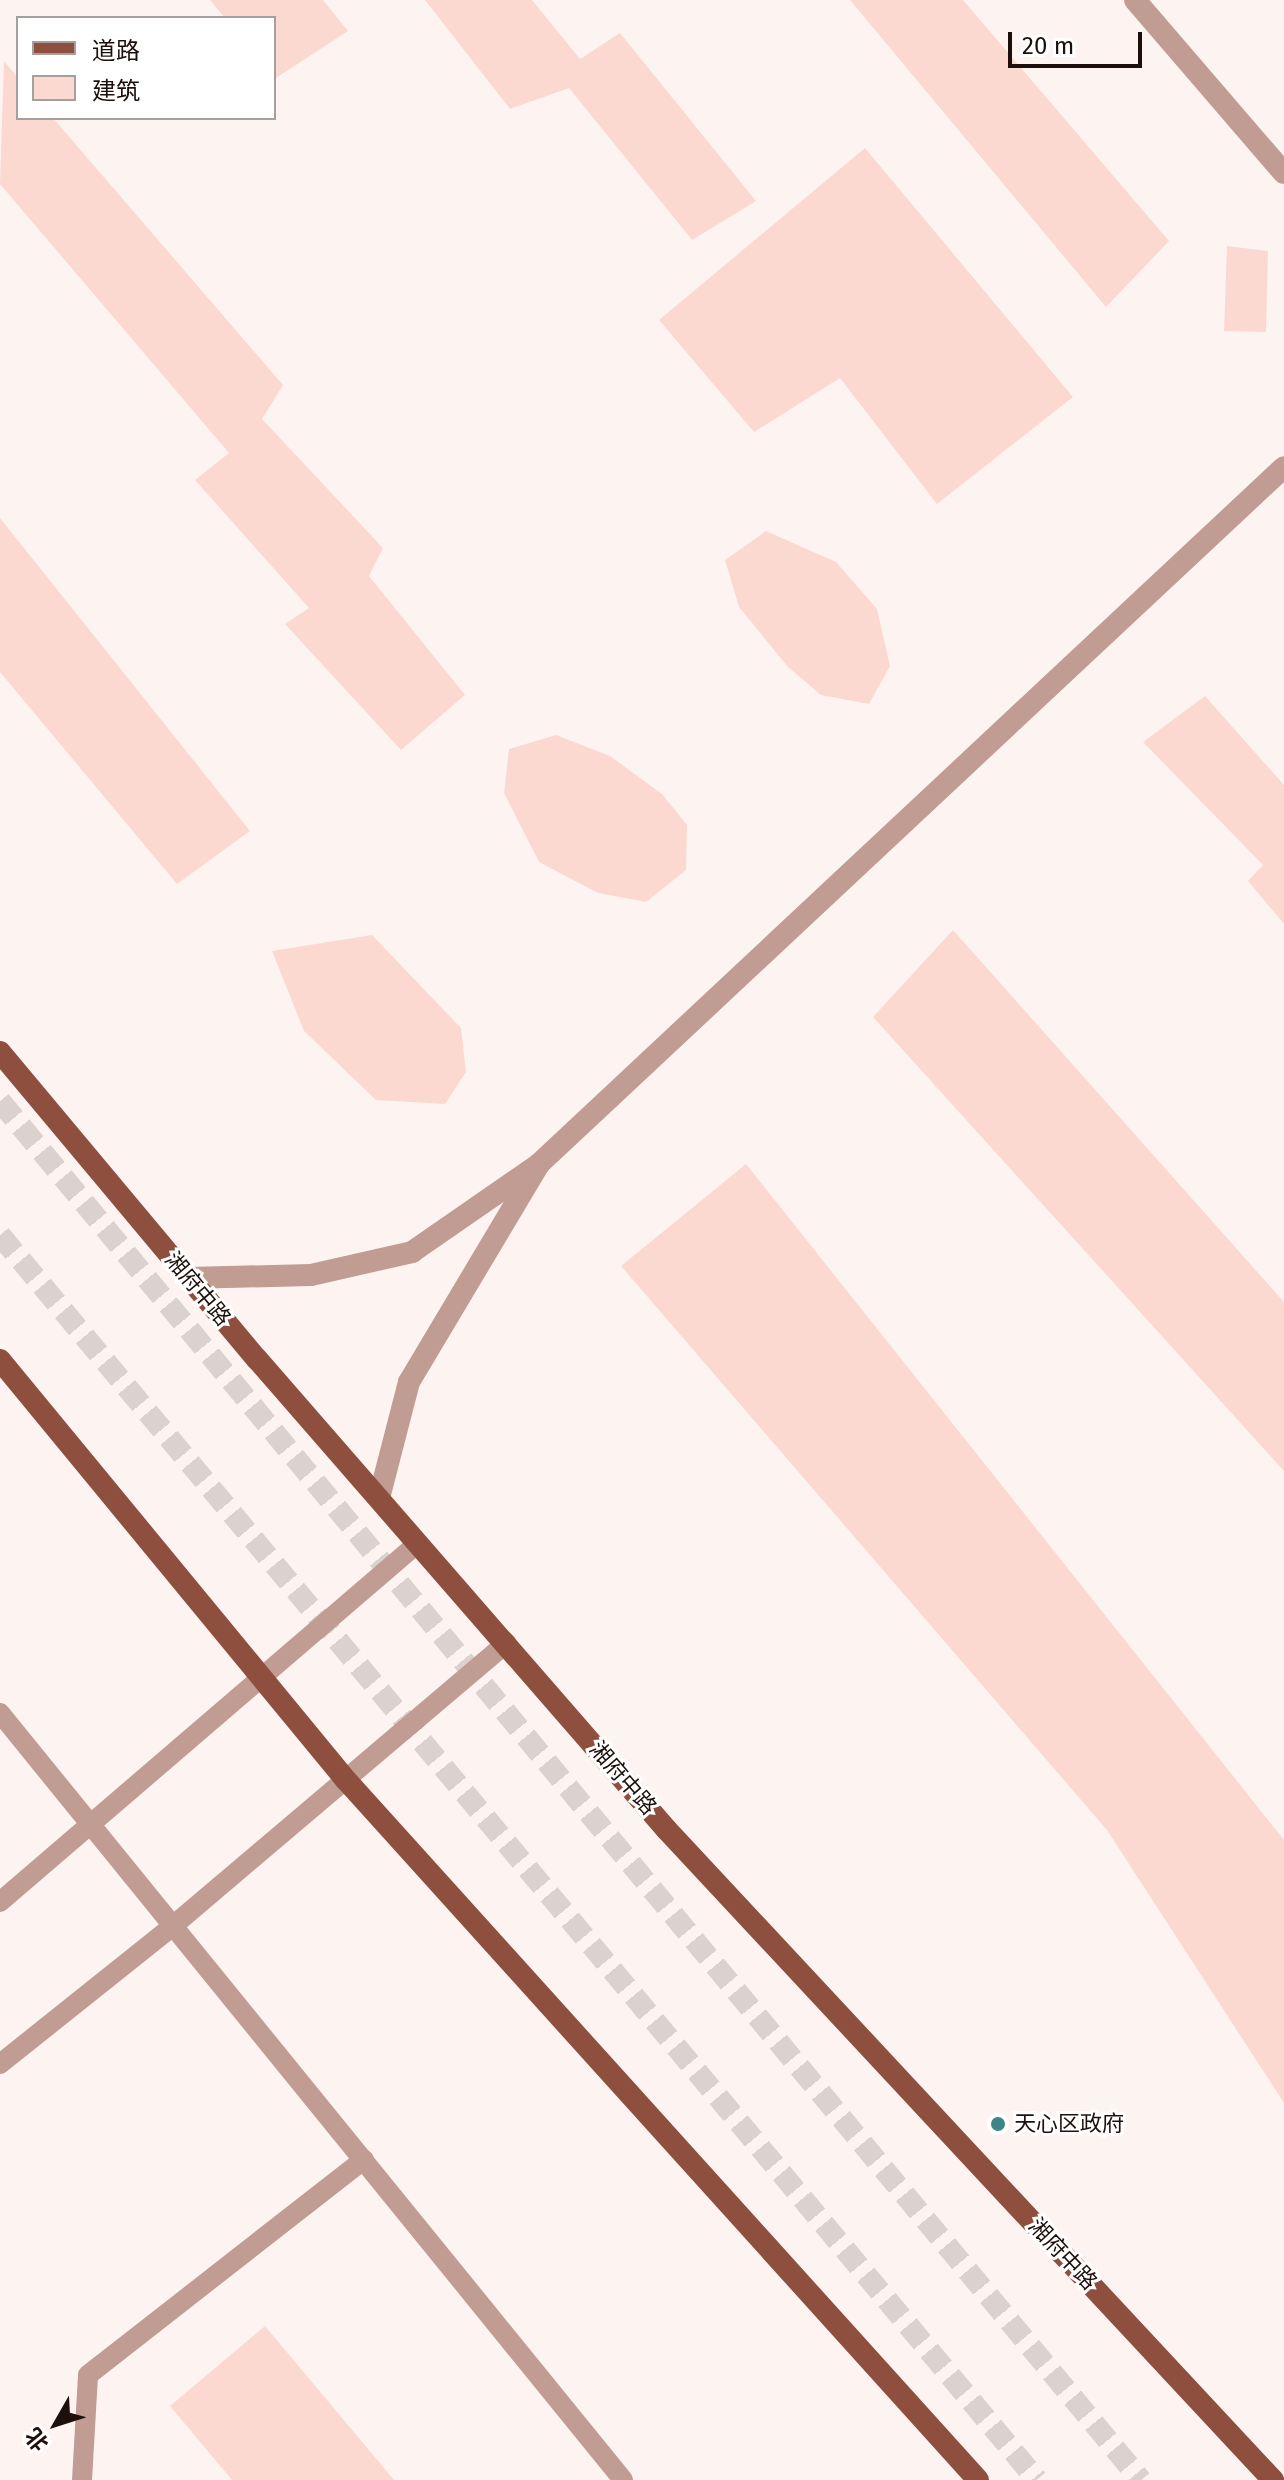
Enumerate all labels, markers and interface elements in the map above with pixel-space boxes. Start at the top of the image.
legend [16,16,276,120]
scale bar [1012,16,1146,66]
text: 20 m [1022,32,1074,60]
text: 道路 [92,37,140,65]
text: 建筑 [92,77,140,105]
street label: 湘府中路 [160,1247,236,1331]
street label: 湘府中路 [584,1736,662,1820]
place label: 天心区政府 [1014,2111,1124,2137]
marker: 天心区政府 [989,2115,1007,2133]
street label: 湘府中路 [1023,2213,1103,2295]
north arrow [16,2384,96,2464]
text: 北 [20,2422,54,2456]

